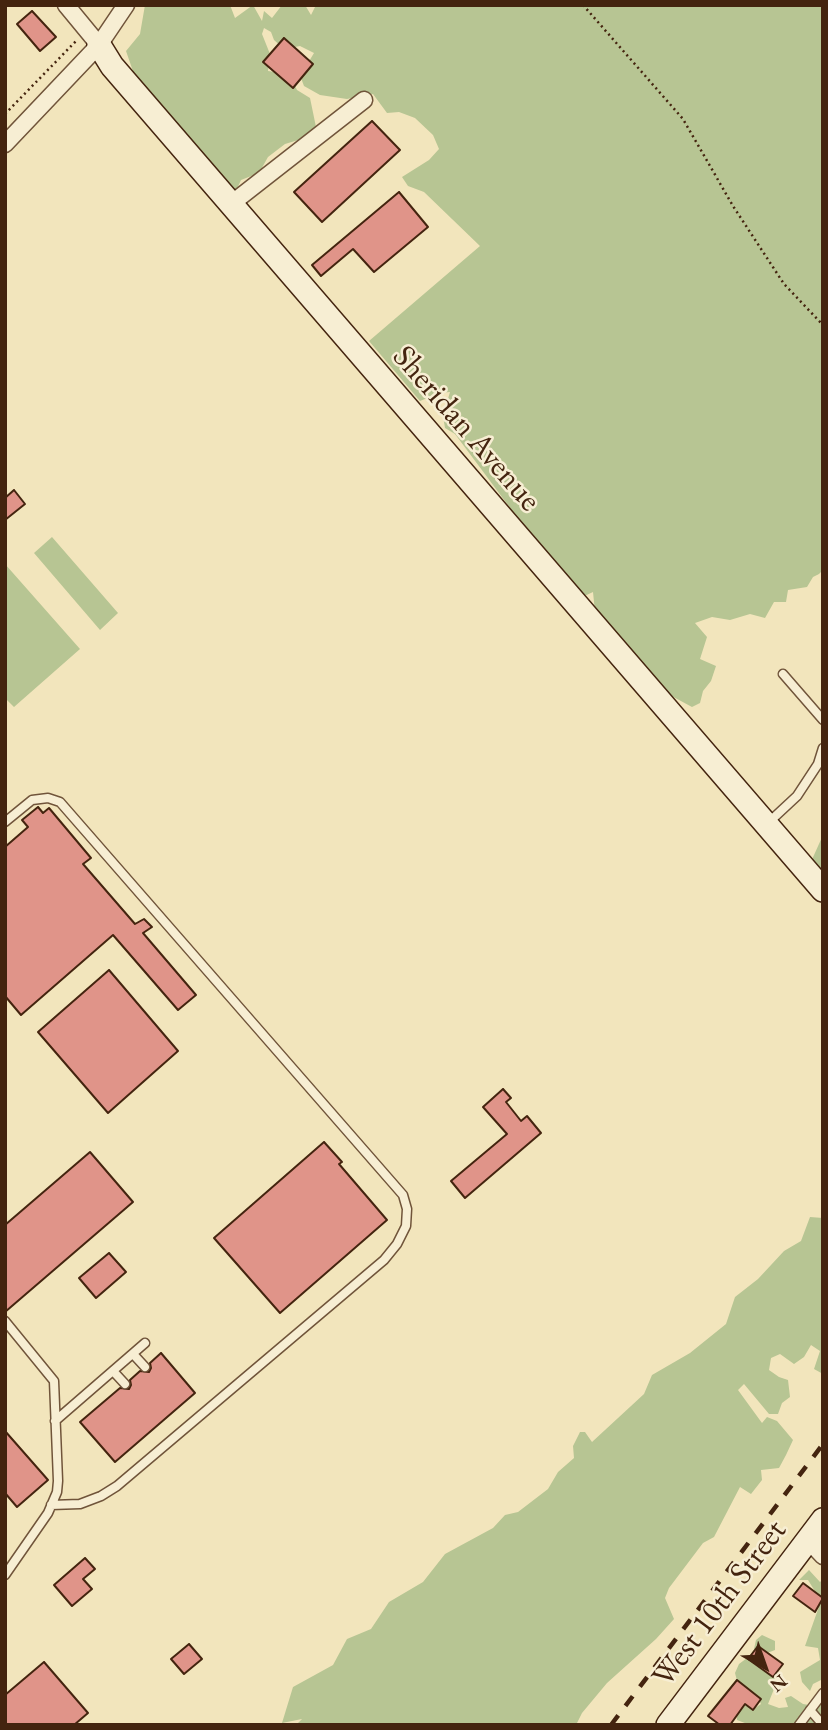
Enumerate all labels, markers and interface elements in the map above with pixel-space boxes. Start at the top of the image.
street label: Sheridan Avenue [384,338,548,520]
street label: West 10th Street [645,1513,795,1695]
north arrow [730,1632,800,1702]
text: N [765,1669,793,1698]

